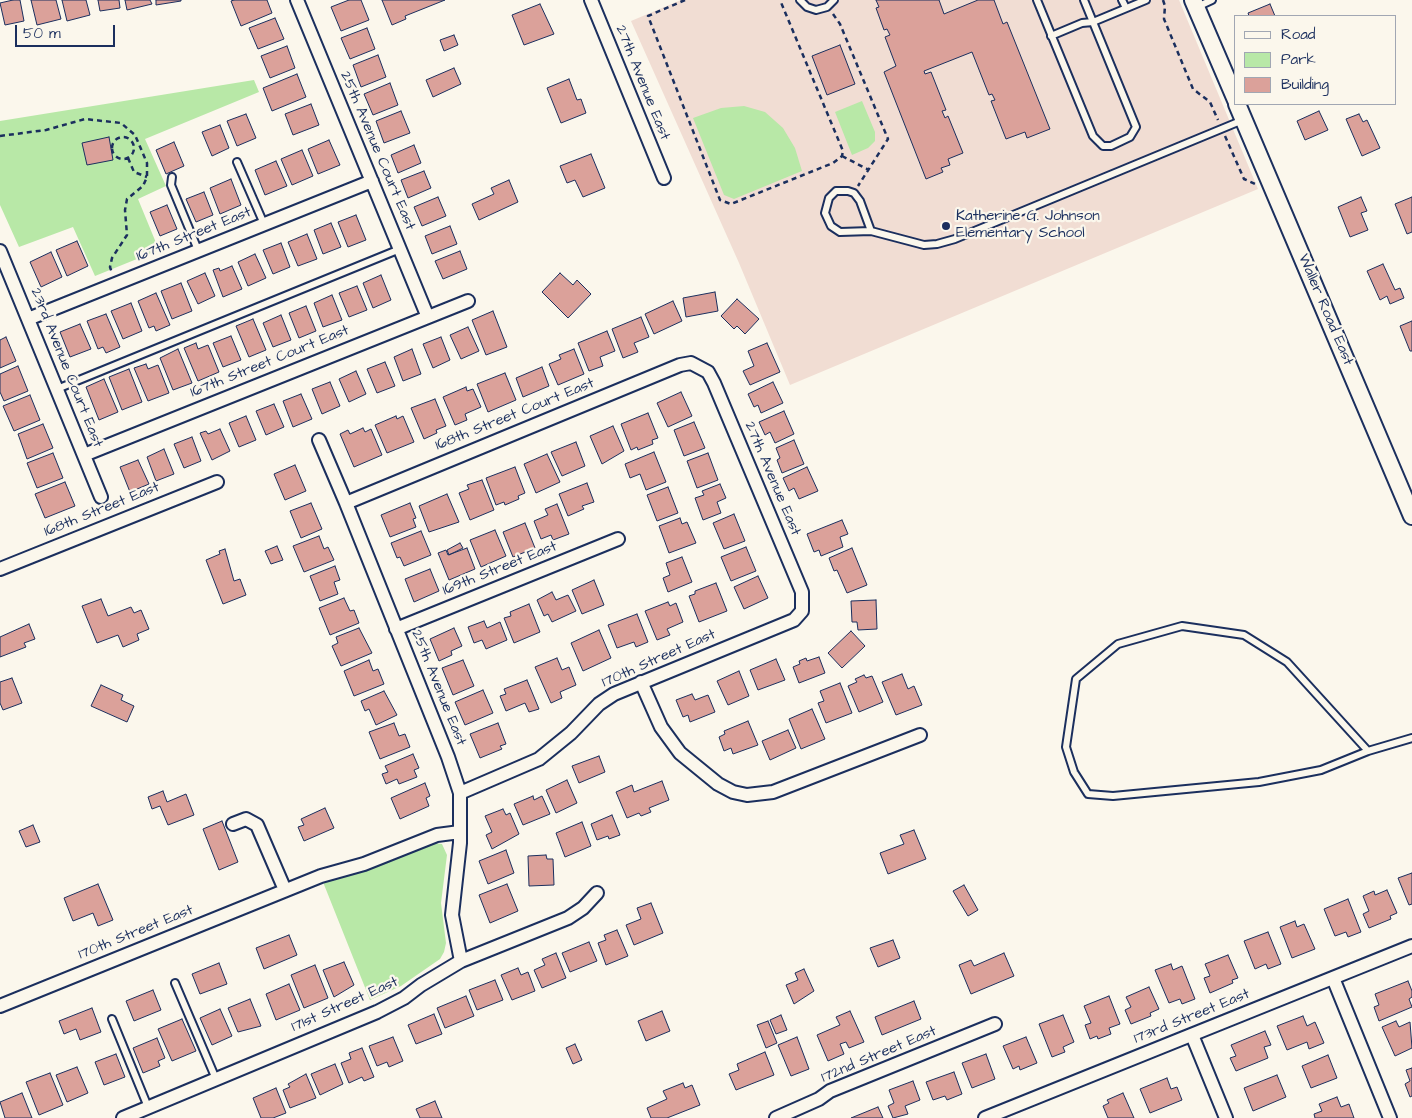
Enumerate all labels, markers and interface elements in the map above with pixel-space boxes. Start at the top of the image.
scale bar [18,15,118,47]
legend [1234,15,1397,105]
text: 50 m [23,23,61,44]
street label: 27th Avenue East [611,23,673,143]
text: Road [1281,24,1315,45]
text: Park [1281,49,1316,70]
street label: 25th Avenue Court East [335,69,419,233]
text: Building [1281,74,1329,95]
street label: 167th Street East [134,204,254,266]
place label: Katherine G. Johnson Elementary School [956,208,1100,243]
marker: Katherine G. Johnson Elementary School [940,220,952,232]
street label: Waller Road East [1293,252,1357,368]
street label: 23rd Avenue Court East [26,286,106,450]
street label: 167th Street Court East [188,322,352,402]
street label: 168th Street Court East [433,375,597,455]
street label: 27th Avenue East [740,419,804,539]
street label: 168th Street East [42,479,162,541]
street label: 169th Street East [440,538,560,600]
street label: 170th Street East [599,626,719,692]
street label: 25th Avenue East [407,627,469,749]
street label: 170th Street East [76,902,196,964]
street label: 171st Street East [289,973,401,1037]
street label: 173rd Street East [1132,986,1252,1048]
street label: 172nd Street East [819,1023,939,1087]

